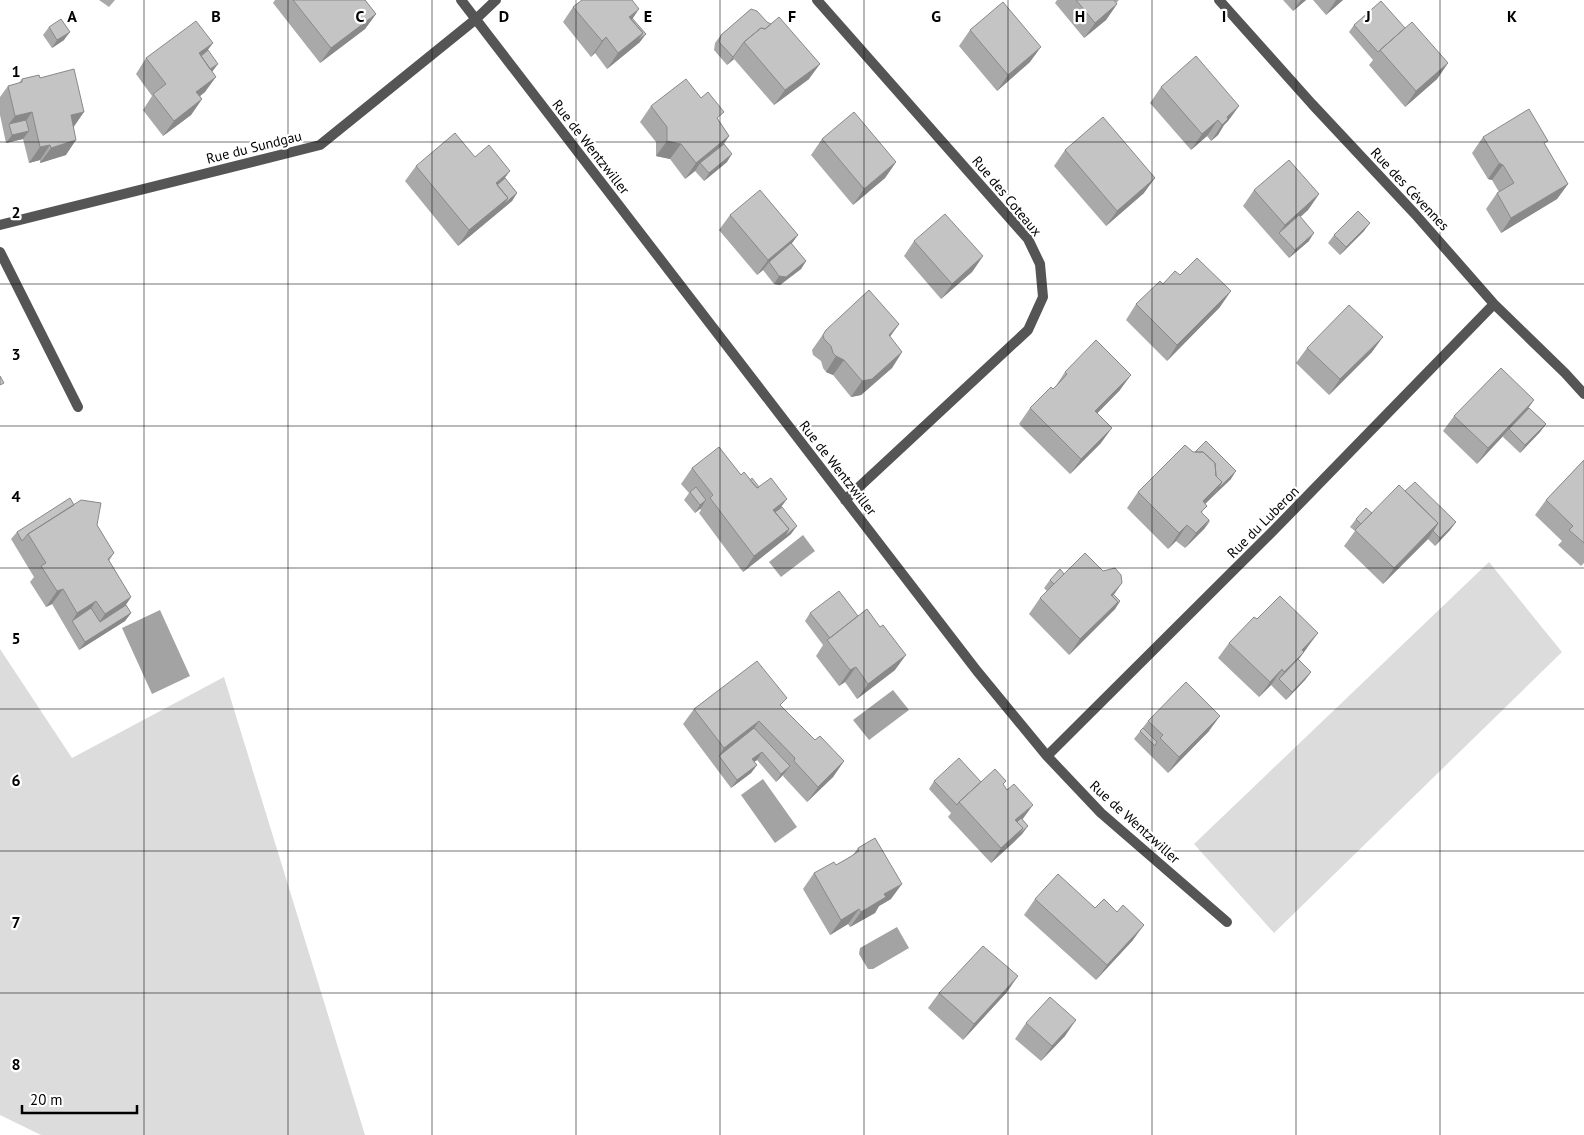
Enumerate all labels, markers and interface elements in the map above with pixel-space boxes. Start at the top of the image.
text: A [67,6,77,26]
text: B [211,6,221,26]
text: C [356,6,365,26]
text: D [499,6,509,26]
text: E [644,6,652,26]
text: F [788,6,796,26]
text: G [931,6,941,26]
text: H [1075,6,1085,26]
text: I [1222,6,1226,26]
text: J [1364,6,1371,26]
text: K [1507,6,1517,26]
text: 1 [11,61,21,81]
street label: Rue de Wentzwiller [548,96,634,198]
street label: Rue du Sundgau [204,126,304,168]
street label: Rue des Cévennes [1367,144,1453,234]
street label: Rue des Coteaux [968,152,1046,240]
text: 2 [11,202,21,222]
text: 3 [11,344,21,364]
street label: Rue de Wentzwiller [795,417,881,519]
street label: Rue du Luberon [1223,482,1303,562]
text: 4 [11,486,21,506]
text: 5 [11,628,21,648]
text: 6 [11,770,21,790]
street label: Rue de Wentzwiller [1086,777,1184,868]
text: 7 [11,912,21,932]
text: 8 [11,1054,21,1074]
scale bar [22,1082,138,1114]
text: 20 m [30,1090,63,1109]

